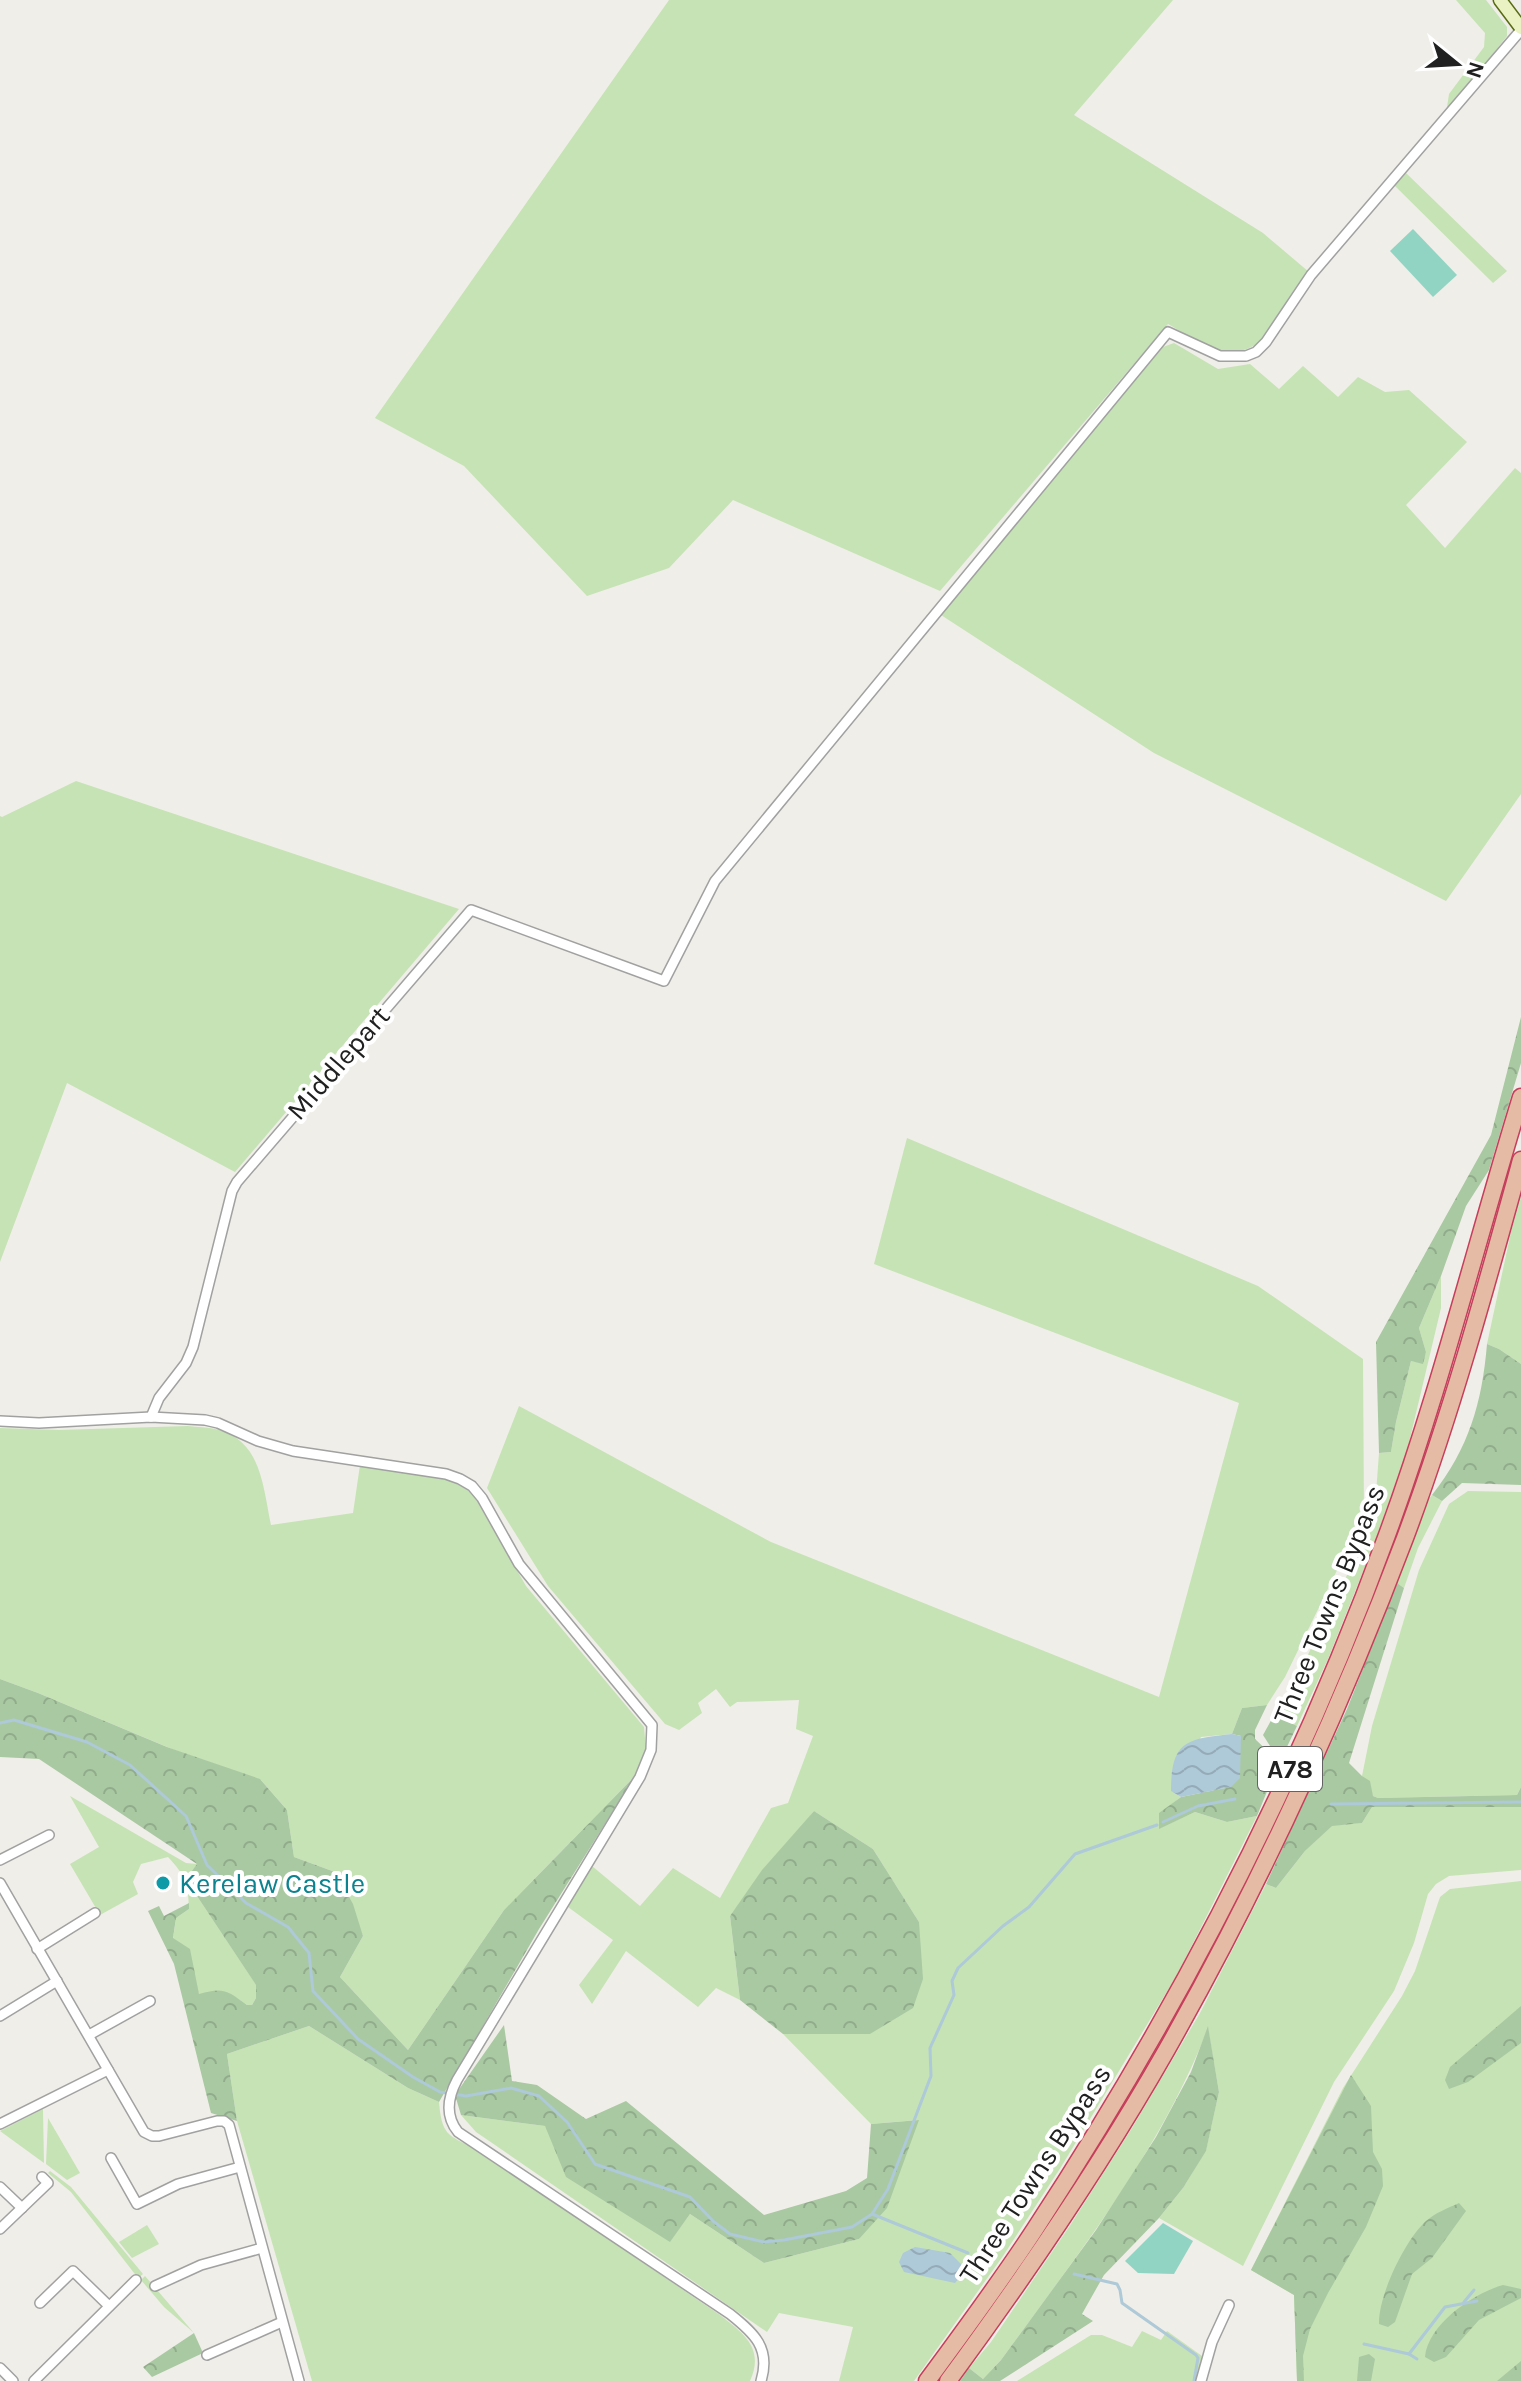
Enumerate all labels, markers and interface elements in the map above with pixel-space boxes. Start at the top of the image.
north arrow [1417,24,1497,104]
text: N [1460,58,1490,81]
street label: Middlepart [280,999,396,1127]
street label: Three Towns Bypass [1266,1480,1392,1728]
road number: A78 [1258,1747,1322,1791]
place label: Kerelaw Castle [179,1867,365,1900]
marker: Kerelaw Castle [154,1874,172,1892]
street label: Three Towns Bypass [952,2059,1118,2289]

